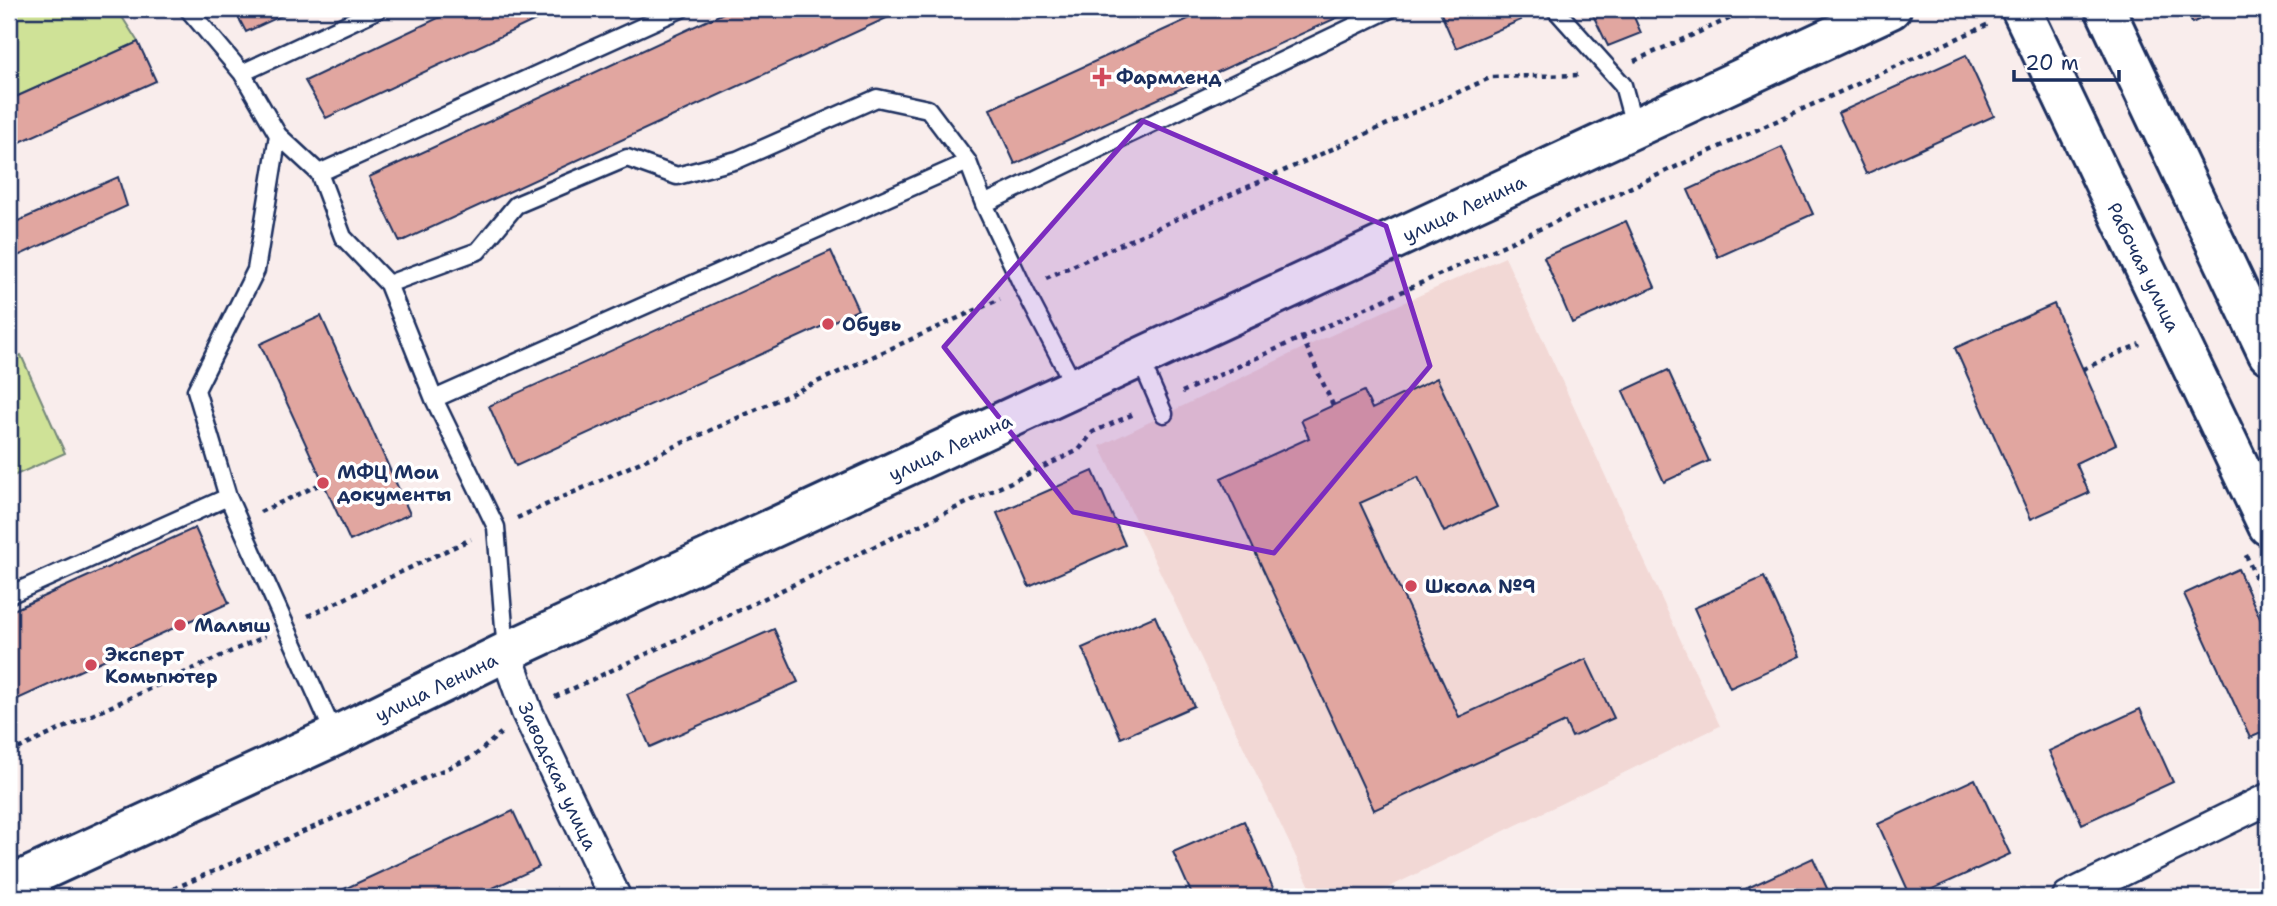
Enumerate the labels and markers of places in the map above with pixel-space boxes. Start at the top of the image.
place label: Фармленд [1116,65,1222,90]
marker: Фармленд [1094,69,1110,85]
place label: Обувь [842,312,901,337]
marker: Обувь [820,316,836,332]
place label: МФЦ Мои документы [337,460,451,507]
marker: МФЦ Мои документы [315,475,331,491]
place label: Школа №9 [1425,574,1536,599]
marker: Школа №9 [1403,578,1419,594]
place label: Малыш [194,613,271,638]
marker: Малыш [172,617,188,633]
place label: Эксперт Комьпютер [105,642,218,689]
marker: Эксперт Комьпютер [83,657,99,673]

